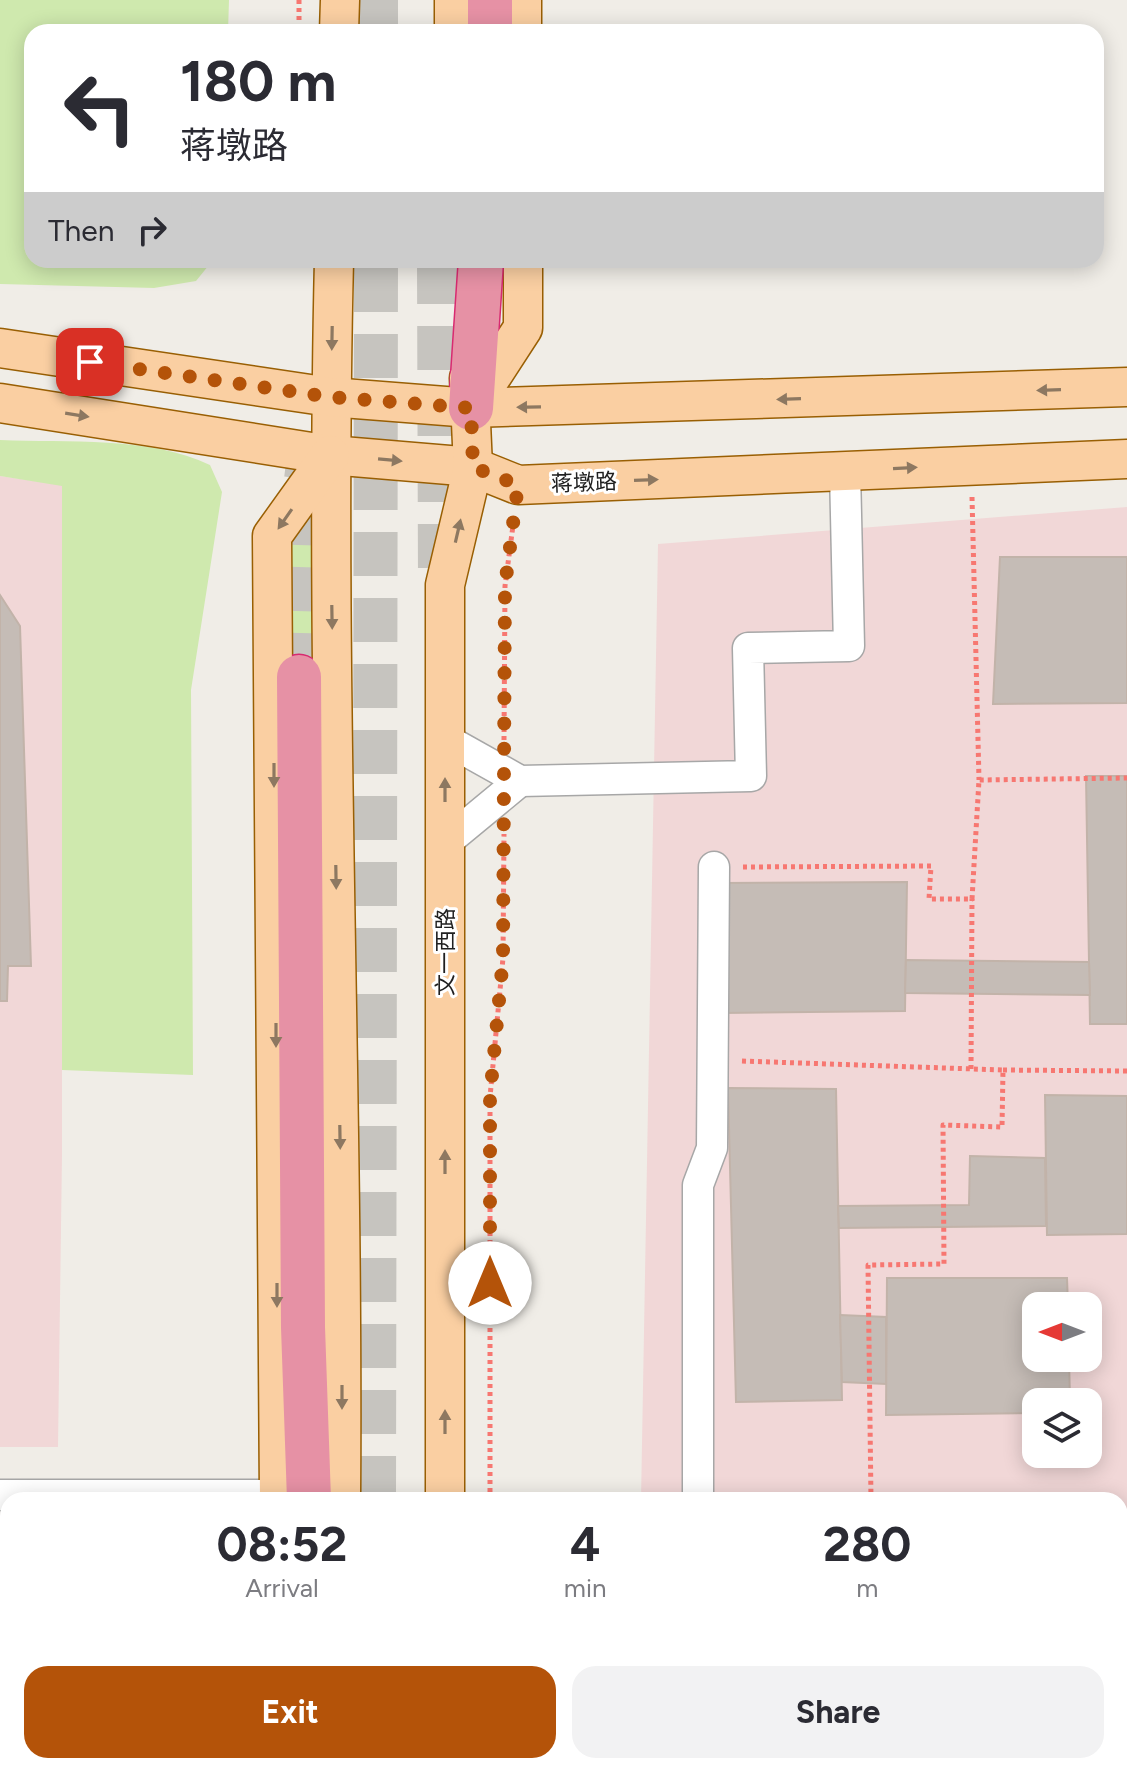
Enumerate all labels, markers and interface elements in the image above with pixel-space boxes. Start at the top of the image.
text: 180 m [180,48,336,115]
icon: left [48,56,152,160]
text: 蒋墩路 [180,124,288,167]
icon: right [130,208,174,252]
text: Then [48,212,114,249]
one-way arrow [325,326,338,351]
pin [56,328,124,396]
icon: arrive [68,340,112,384]
one-way arrow [1036,384,1061,396]
one-way arrow [776,392,801,405]
one-way arrow [516,400,541,413]
one-way arrow [65,409,90,422]
one-way arrow [378,454,403,467]
one-way arrow [893,462,918,475]
street label: 蒋墩路 [551,468,617,497]
one-way arrow [634,473,659,486]
one-way arrow [278,508,293,529]
one-way arrow [452,519,464,544]
one-way arrow [326,605,338,630]
one-way arrow [268,763,280,788]
one-way arrow [439,777,451,802]
one-way arrow [330,865,342,890]
street label: 文一西路 [432,908,459,996]
one-way arrow [270,1023,282,1048]
one-way arrow [334,1125,346,1150]
one-way arrow [439,1149,451,1174]
position arrow [448,1241,532,1325]
one-way arrow [271,1283,284,1308]
north arrow [1022,1292,1102,1372]
map controls [1022,1292,1102,1468]
one-way arrow [336,1385,348,1410]
button: layers [1022,1388,1102,1468]
one-way arrow [439,1409,451,1434]
text: 08:52 [217,1515,347,1573]
text: 4 [570,1515,600,1573]
text: 280 [823,1515,911,1573]
text: Arrival [245,1572,319,1604]
text: min [564,1572,607,1604]
text: m [856,1572,878,1604]
button: Exit [24,1666,556,1758]
button: Share [572,1666,1104,1758]

